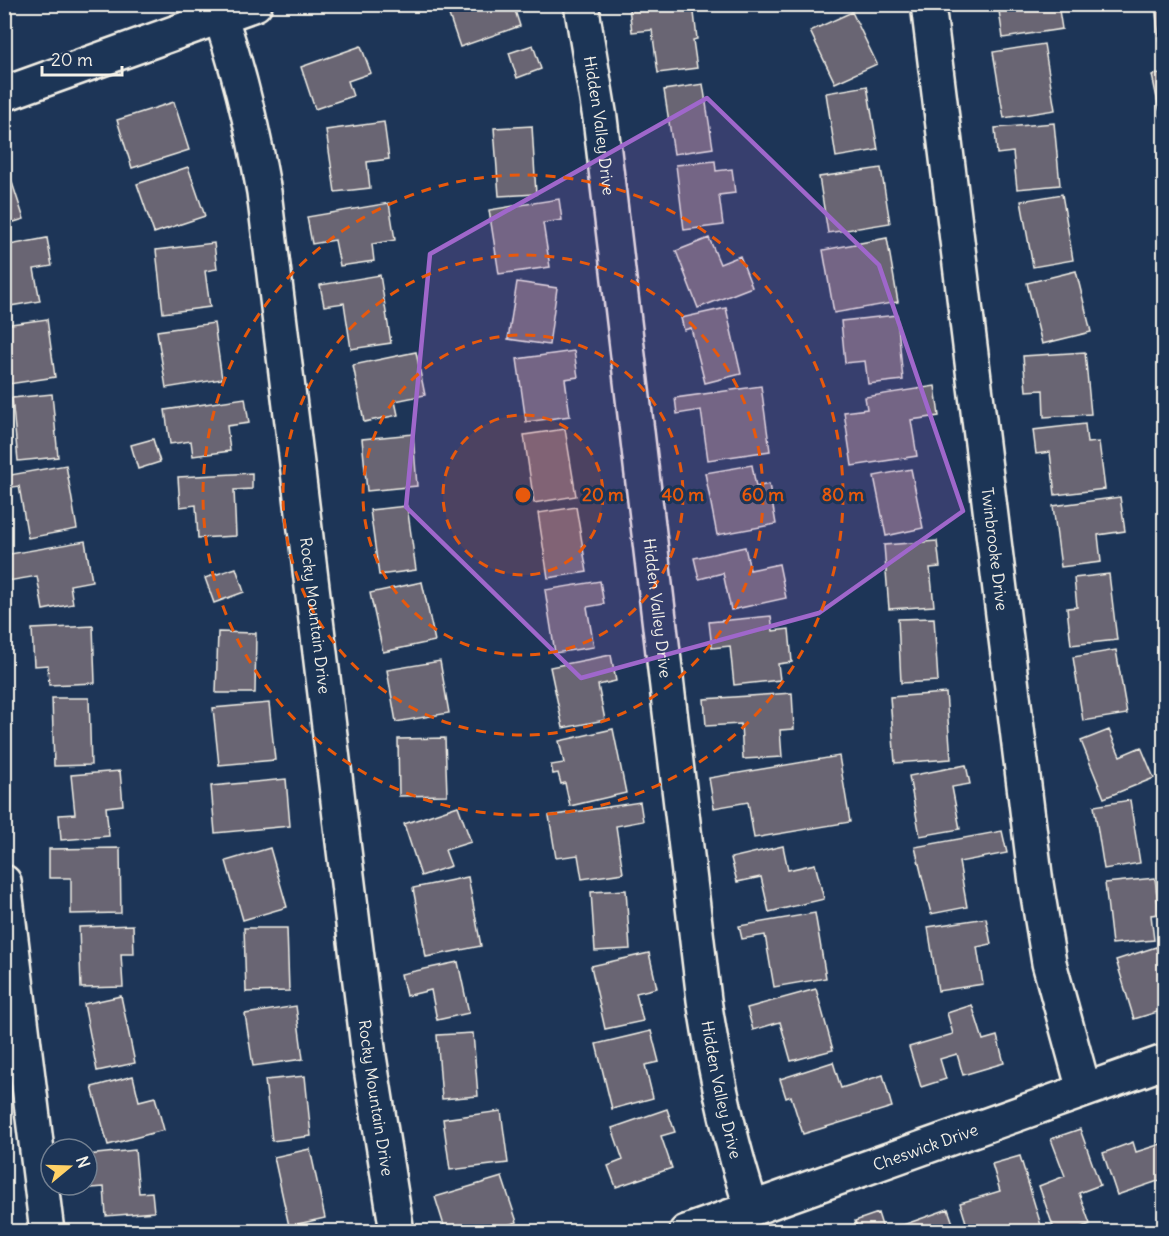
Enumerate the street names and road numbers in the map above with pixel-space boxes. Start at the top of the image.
street label: Hidden Valley Drive [580,54,619,196]
street label: Twinbrooke Drive [977,486,1012,612]
street label: Rocky Mountain Drive [296,536,335,695]
street label: Hidden Valley Drive [640,537,676,679]
street label: Rocky Mountain Drive [355,1019,398,1177]
street label: Hidden Valley Drive [697,1019,746,1161]
street label: Cheswick Drive [870,1119,980,1175]

